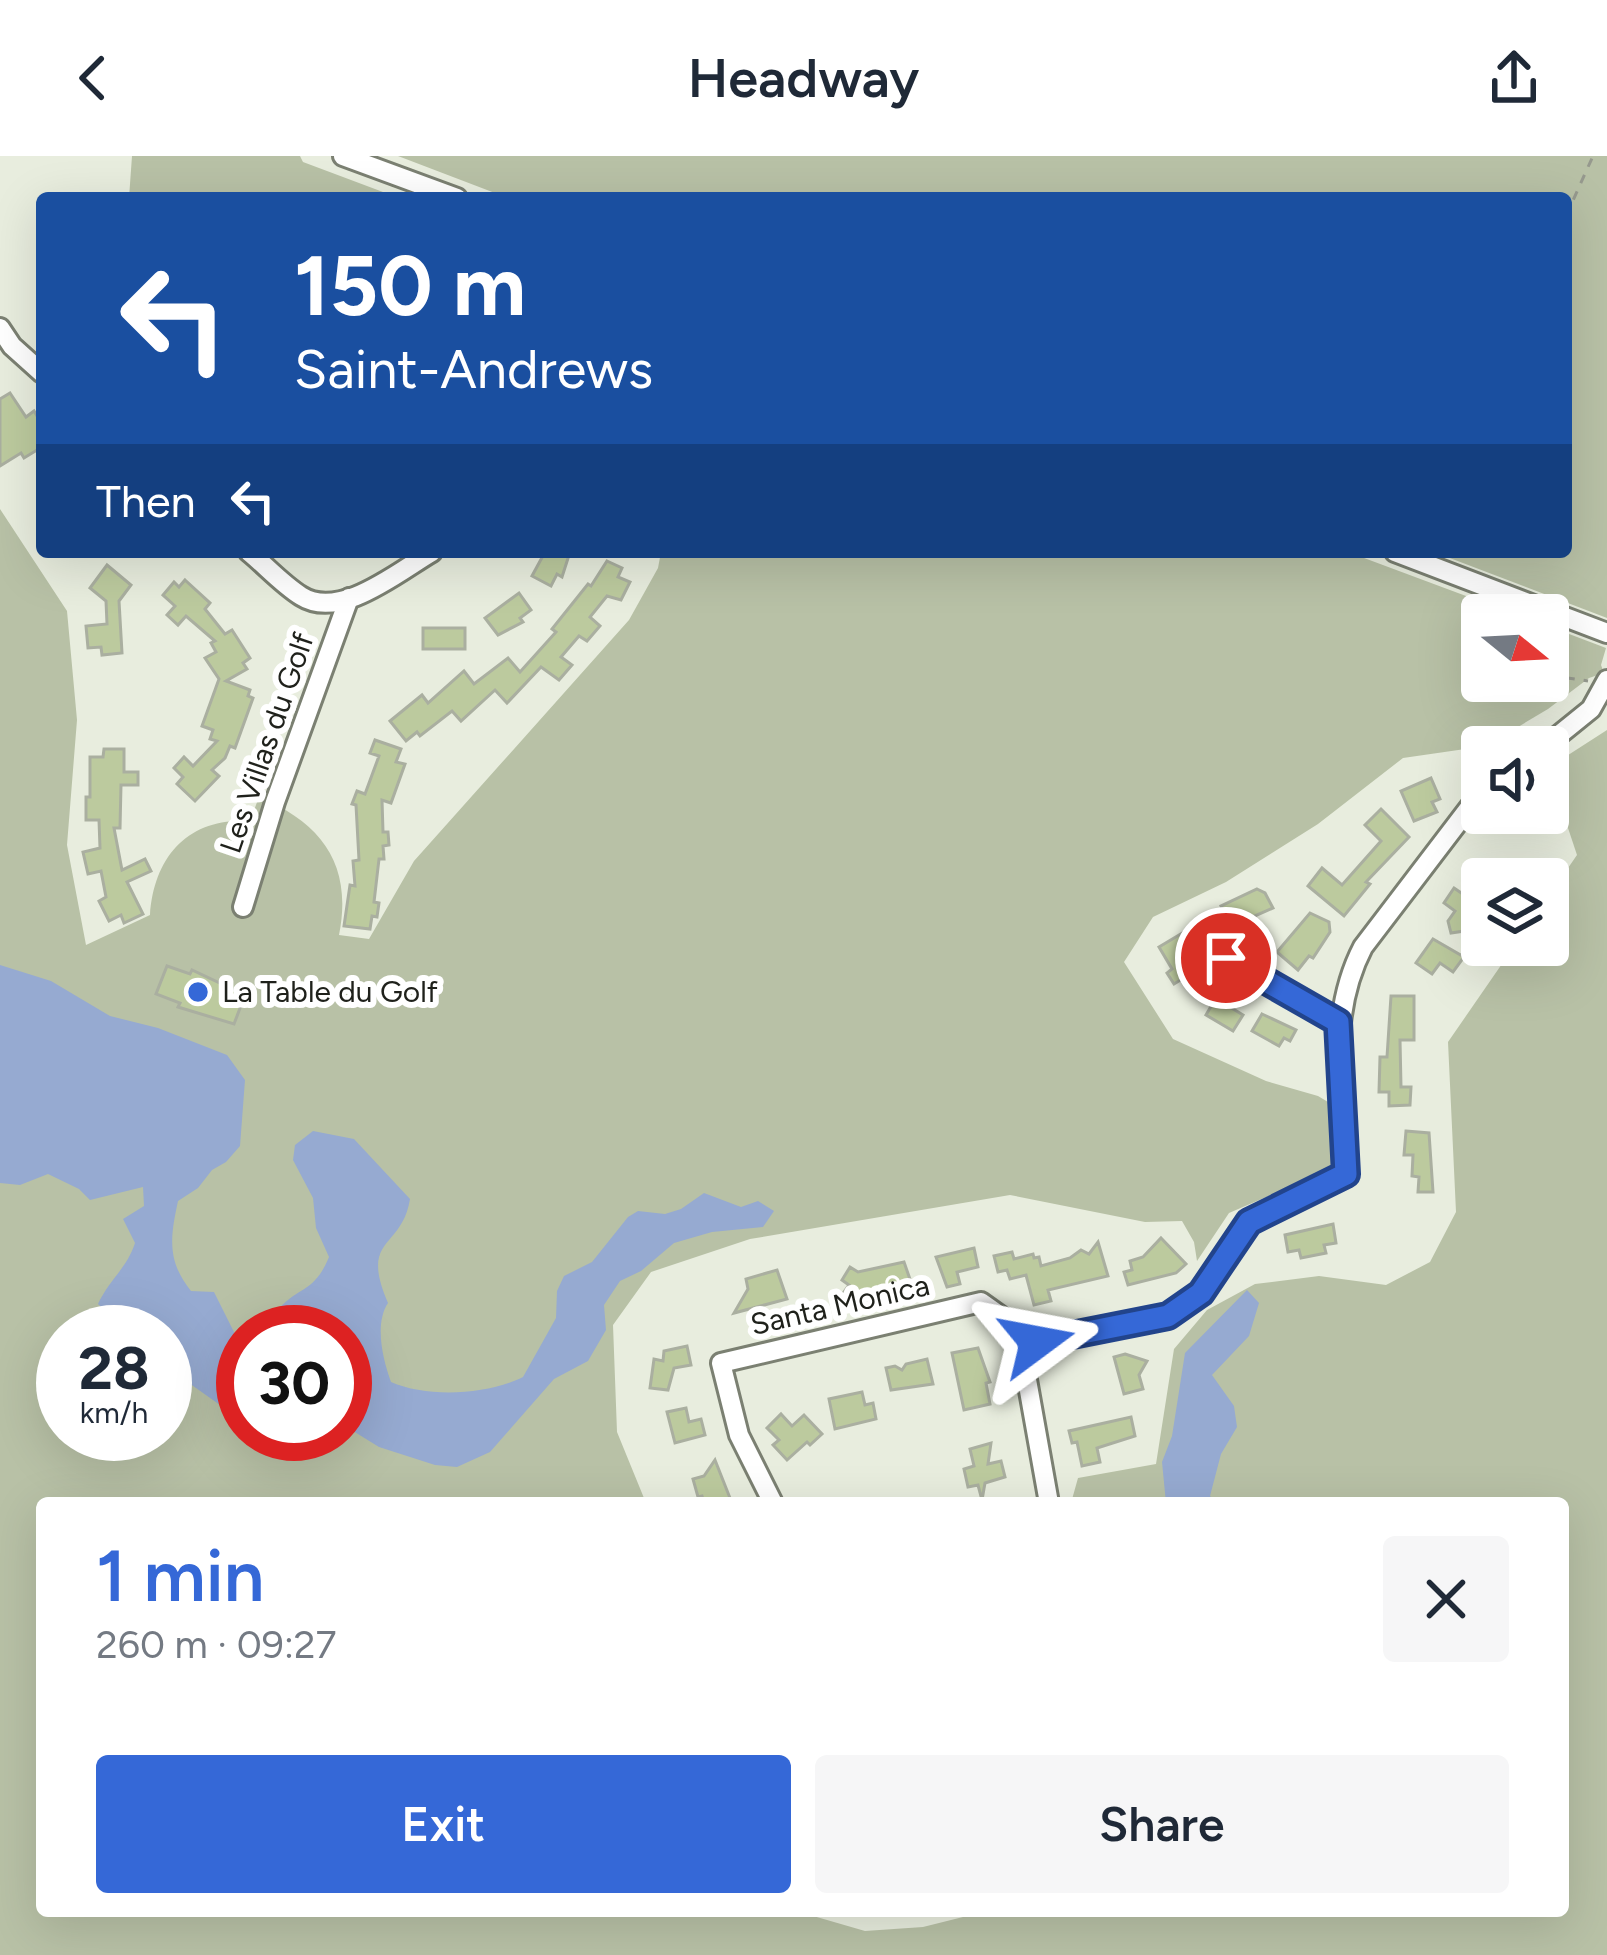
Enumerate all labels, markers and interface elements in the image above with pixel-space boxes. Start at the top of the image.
icon: back [60,45,126,111]
icon: share [1481,45,1547,111]
text: Headway [688,46,919,111]
text: 150 m [294,235,526,336]
icon: left [96,240,252,396]
text: Saint-Andrews [294,337,653,402]
icon: left [220,468,286,534]
text: Then [96,474,196,528]
north arrow [1461,594,1569,702]
map controls [1461,594,1569,966]
street label: Les Villas du Golf [211,628,322,858]
button: sound [1461,726,1569,834]
button: layers [1461,858,1569,966]
pin [1175,907,1277,1009]
icon: arrive [1193,925,1259,991]
place label: La Table du Golf [222,973,438,1010]
marker: La Table du Golf [185,979,211,1005]
street label: Santa Monica [747,1266,933,1343]
position arrow [974,1279,1100,1405]
speed limit sign: 30 [216,1305,372,1461]
text: 28 [78,1332,150,1404]
text: km/h [80,1394,148,1431]
text: 1 min [96,1533,264,1619]
button: close [1383,1536,1509,1662]
text: 260 m · 09:27 [96,1621,337,1668]
button: Exit [96,1755,791,1893]
button: Share [815,1755,1509,1893]

